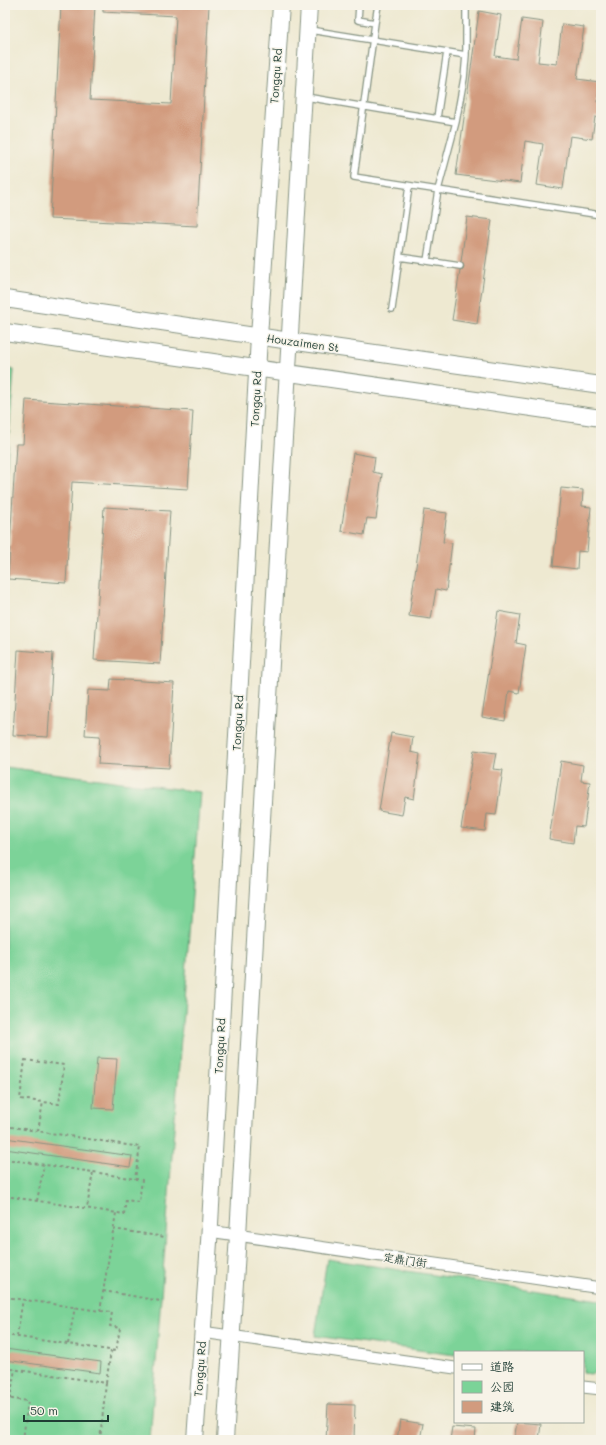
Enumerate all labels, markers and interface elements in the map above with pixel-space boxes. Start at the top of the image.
street label: Tongqu Rd [266,48,285,104]
street label: Houzaimen St [266,330,340,355]
street label: Tongqu Rd [247,371,264,427]
street label: Tongqu Rd [229,695,246,751]
street label: Tongqu Rd [211,1018,228,1074]
street label: 定鼎门街 [382,1249,429,1270]
street label: Tongqu Rd [190,1341,209,1397]
legend [454,1351,584,1423]
text: 道路 [490,1358,514,1374]
text: 公园 [490,1378,514,1394]
scale bar [24,1397,108,1423]
text: 建筑 [490,1398,514,1414]
text: 50 m [30,1402,58,1418]

